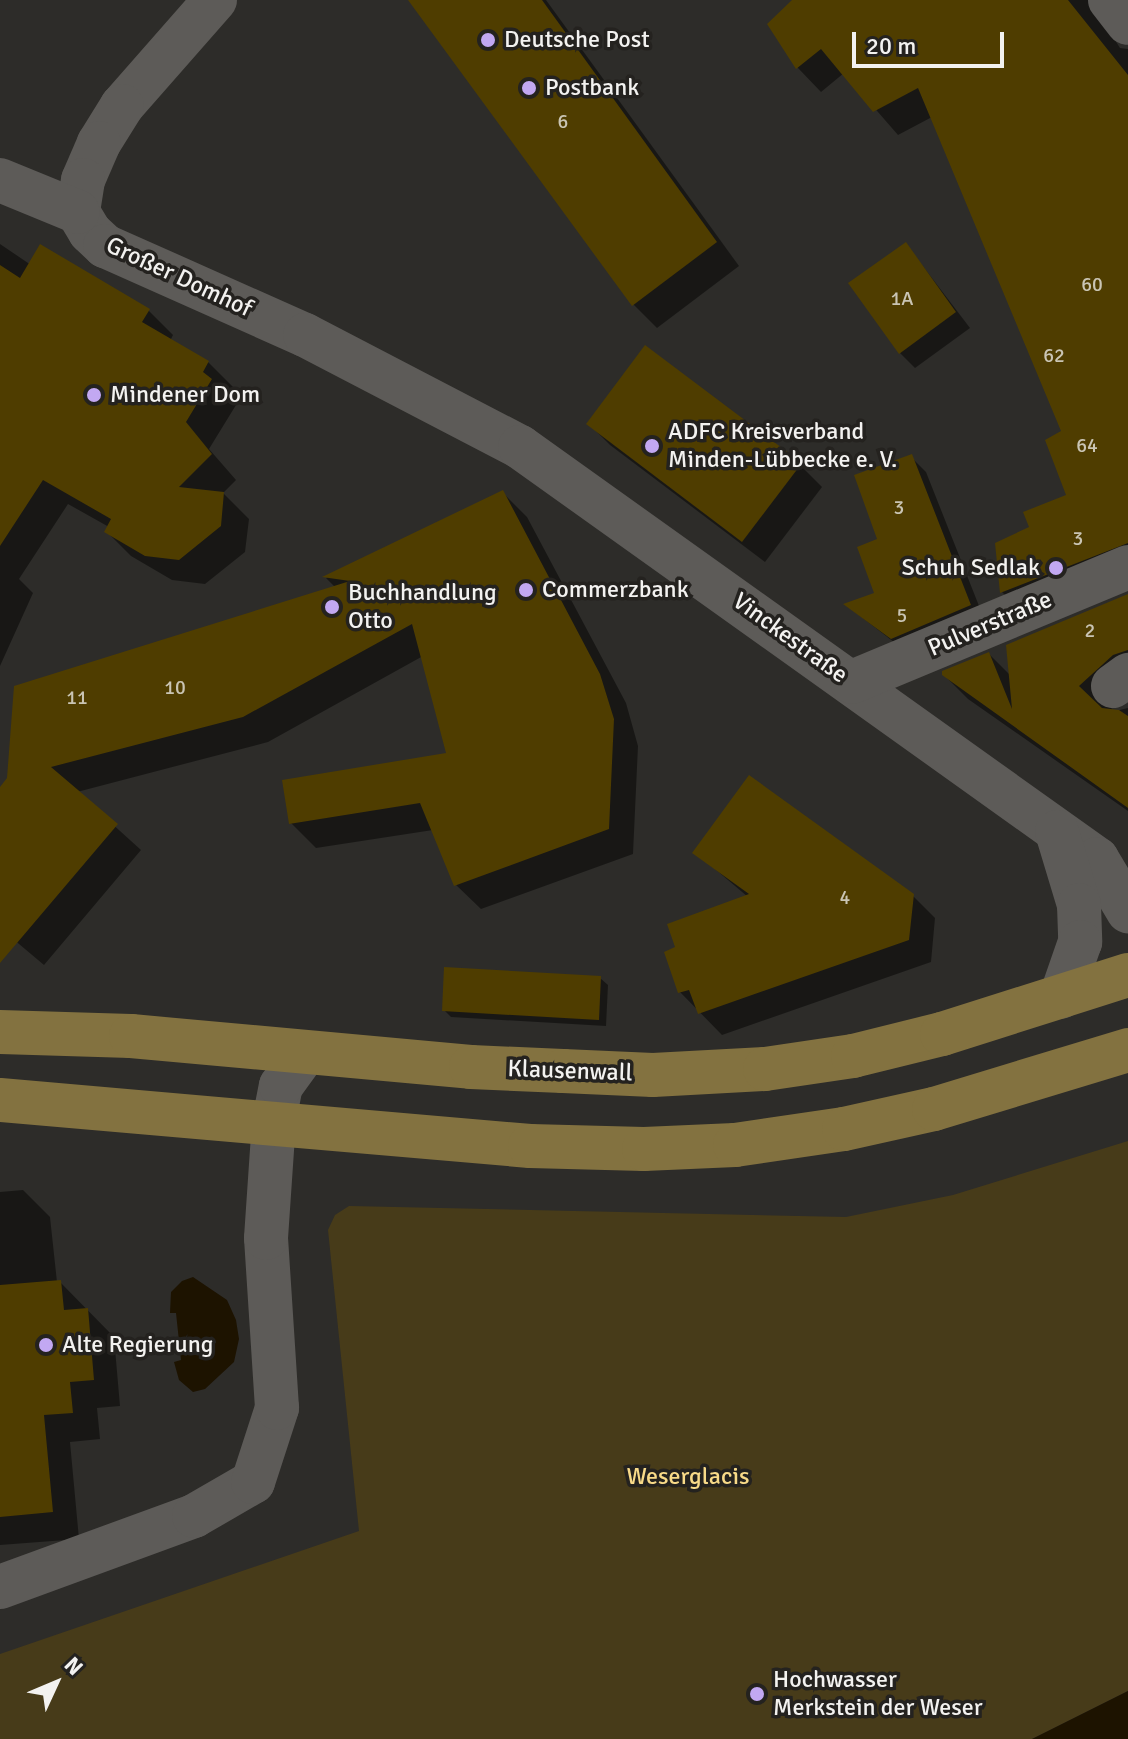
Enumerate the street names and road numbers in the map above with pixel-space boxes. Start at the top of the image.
street label: Großer Domhof [101,231,257,323]
street label: Pulverstraße [924,585,1056,663]
street label: Vinckestraße [727,587,853,689]
street label: Klausenwall [507,1054,633,1088]

